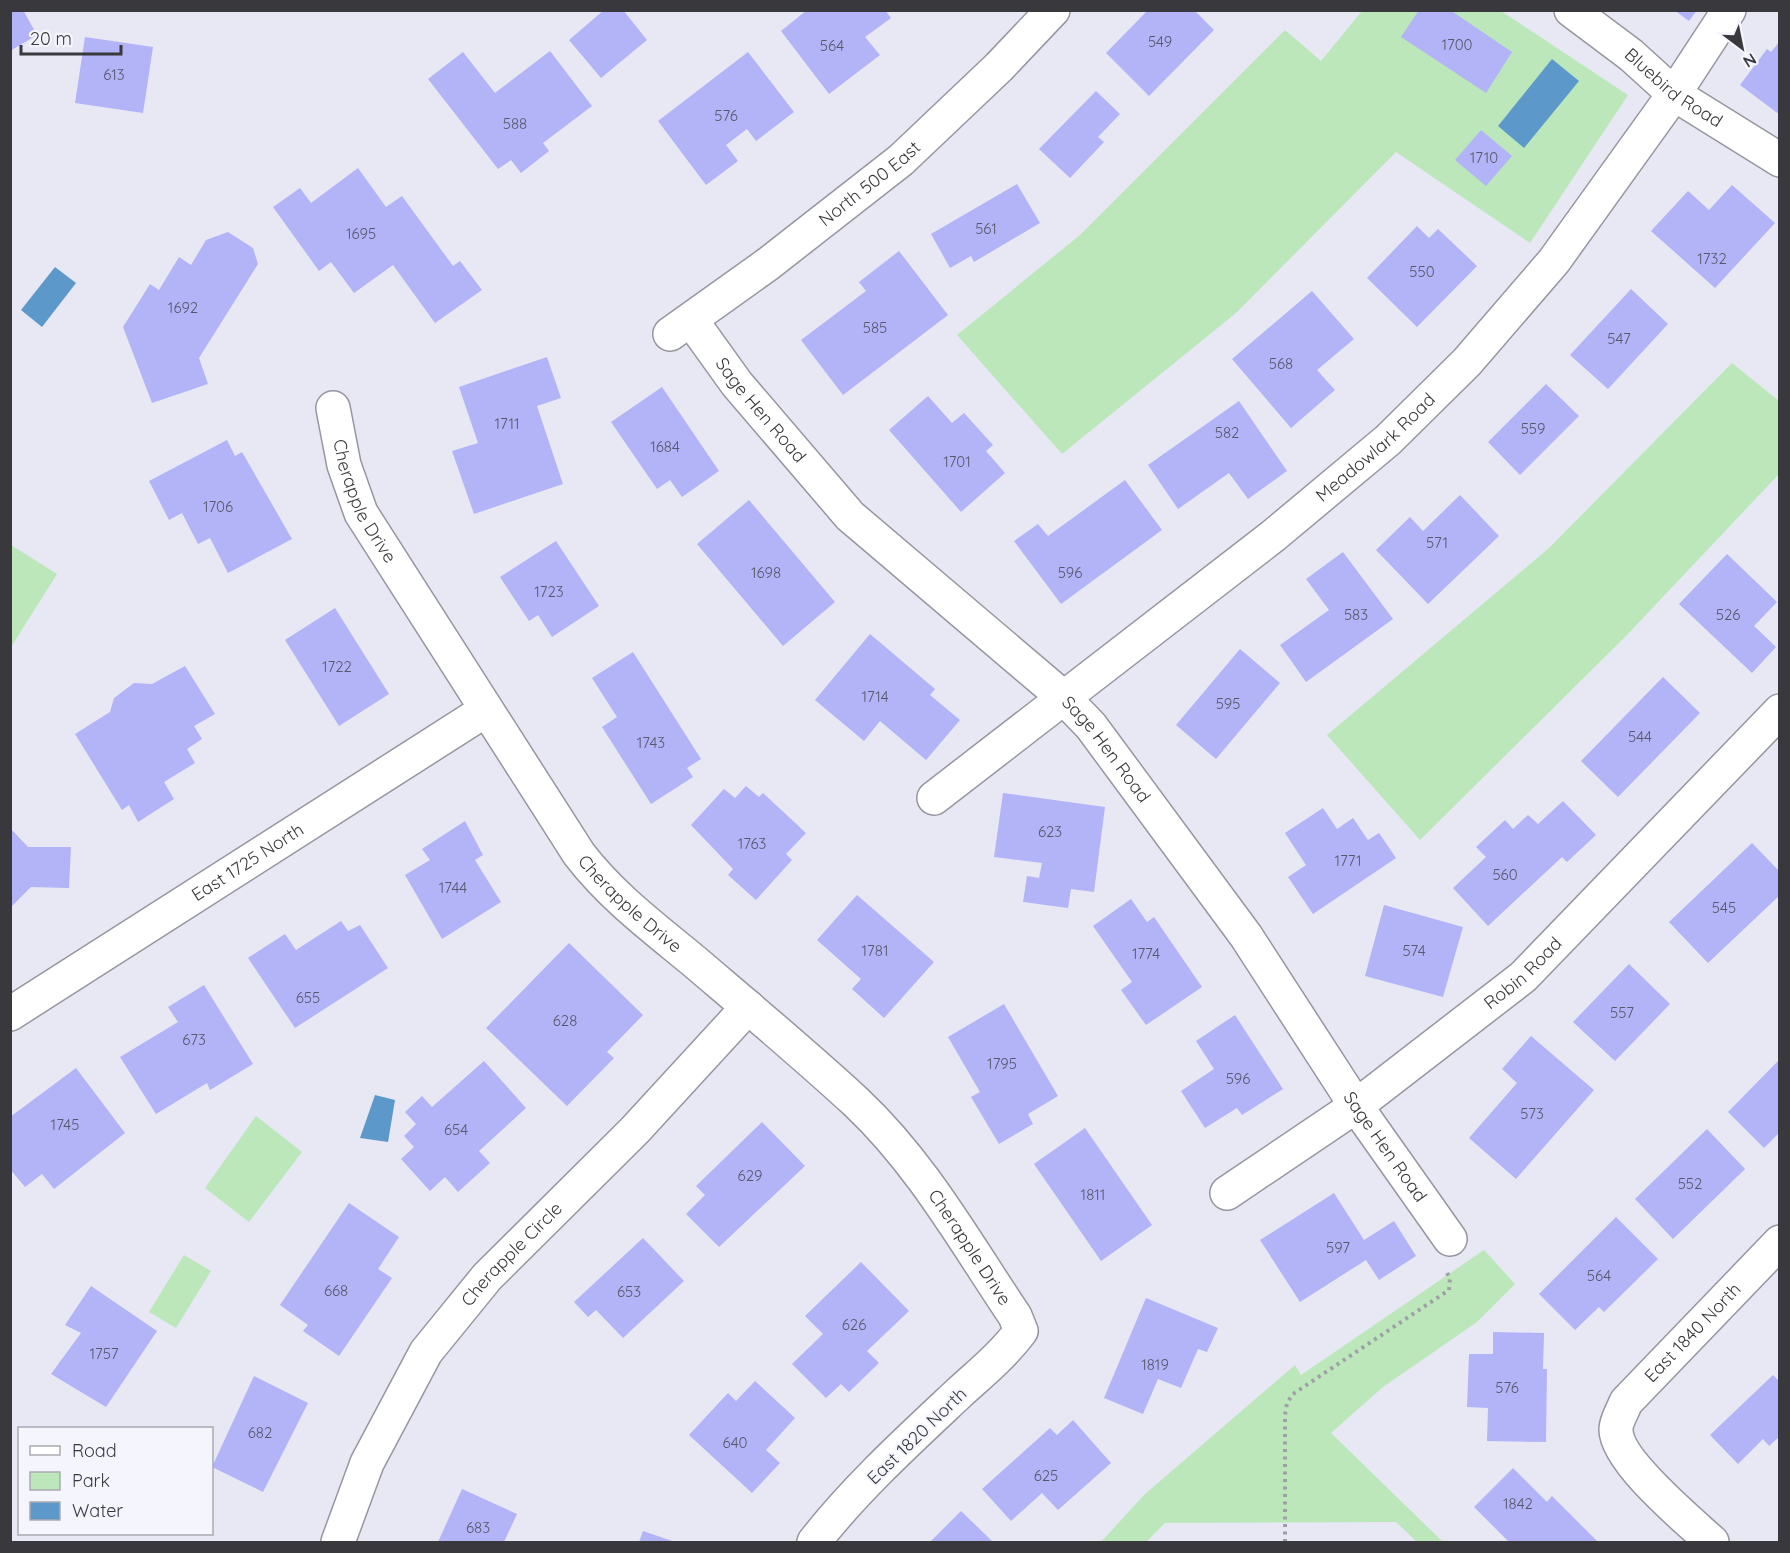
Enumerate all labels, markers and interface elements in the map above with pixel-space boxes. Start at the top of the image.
scale bar [21,18,122,56]
north arrow [1712,18,1772,78]
text: 20 m [30,27,72,50]
house number: 549 [1148,32,1172,51]
house number: 1700 [1441,35,1473,54]
house number: 564 [820,36,844,55]
street label: Bluebird Road [1620,43,1727,132]
text: N [1740,49,1760,72]
house number: 613 [103,65,125,84]
house number: 576 [714,106,738,125]
house number: 588 [503,114,527,133]
street label: North 500 East [814,136,925,231]
house number: 1710 [1470,148,1498,167]
house number: 561 [975,219,997,238]
house number: 1695 [346,224,376,243]
house number: 1732 [1697,249,1727,268]
house number: 550 [1409,262,1435,281]
house number: 1692 [168,298,198,317]
house number: 585 [863,318,887,337]
house number: 547 [1607,329,1631,348]
street label: Sage Hen Road [711,353,811,467]
house number: 568 [1269,354,1293,373]
street label: Meadowlark Road [1311,388,1440,506]
house number: 1711 [494,414,520,433]
house number: 559 [1521,419,1545,438]
house number: 582 [1215,423,1239,442]
street label: Cherapple Drive [328,437,402,567]
house number: 1684 [650,437,680,456]
house number: 1701 [943,452,971,471]
house number: 1706 [203,497,233,516]
house number: 571 [1426,533,1448,552]
house number: 1698 [751,563,781,582]
house number: 596 [1058,563,1082,582]
house number: 1723 [534,582,564,601]
house number: 583 [1344,605,1368,624]
house number: 526 [1716,605,1740,624]
house number: 1722 [322,657,352,676]
house number: 1714 [861,687,889,706]
street label: Sage Hen Road [1057,691,1156,807]
house number: 595 [1216,694,1240,713]
house number: 544 [1628,727,1652,746]
house number: 1743 [637,733,665,752]
street label: East 1725 North [187,818,308,906]
house number: 623 [1038,822,1062,841]
house number: 1763 [738,834,766,853]
street label: Cherapple Drive [573,850,687,957]
house number: 1771 [1334,851,1362,870]
house number: 560 [1492,865,1518,884]
house number: 1744 [439,878,467,897]
house number: 545 [1712,898,1736,917]
street label: Robin Road [1479,932,1566,1014]
house number: 1781 [862,941,888,960]
house number: 574 [1402,941,1426,960]
house number: 1774 [1132,944,1160,963]
house number: 655 [296,988,320,1007]
house number: 557 [1610,1003,1634,1022]
house number: 628 [553,1011,577,1030]
house number: 673 [182,1030,206,1049]
house number: 1795 [987,1054,1017,1073]
house number: 596 [1226,1069,1250,1088]
street label: Sage Hen Road [1339,1087,1432,1206]
house number: 573 [1520,1104,1544,1123]
house number: 1745 [51,1115,79,1134]
house number: 654 [444,1120,468,1139]
house number: 629 [738,1166,762,1185]
house number: 552 [1678,1174,1702,1193]
street label: Cherapple Drive [924,1185,1017,1309]
house number: 1811 [1081,1185,1105,1204]
street label: Cherapple Circle [456,1197,567,1311]
house number: 597 [1326,1238,1350,1257]
house number: 564 [1587,1266,1611,1285]
street label: East 1840 North [1639,1278,1746,1387]
house number: 668 [324,1281,348,1300]
house number: 653 [617,1282,641,1301]
house number: 626 [842,1315,866,1334]
house number: 1757 [89,1344,119,1363]
house number: 1819 [1141,1355,1169,1374]
house number: 576 [1495,1378,1519,1397]
street label: East 1820 North [862,1382,971,1489]
house number: 682 [248,1423,272,1442]
legend [18,1427,213,1535]
house number: 640 [722,1433,748,1452]
text: Road [72,1439,117,1462]
house number: 625 [1034,1466,1058,1485]
text: Park [72,1469,110,1492]
house number: 1842 [1503,1494,1533,1513]
text: Water [72,1499,123,1522]
house number: 683 [466,1518,490,1537]

